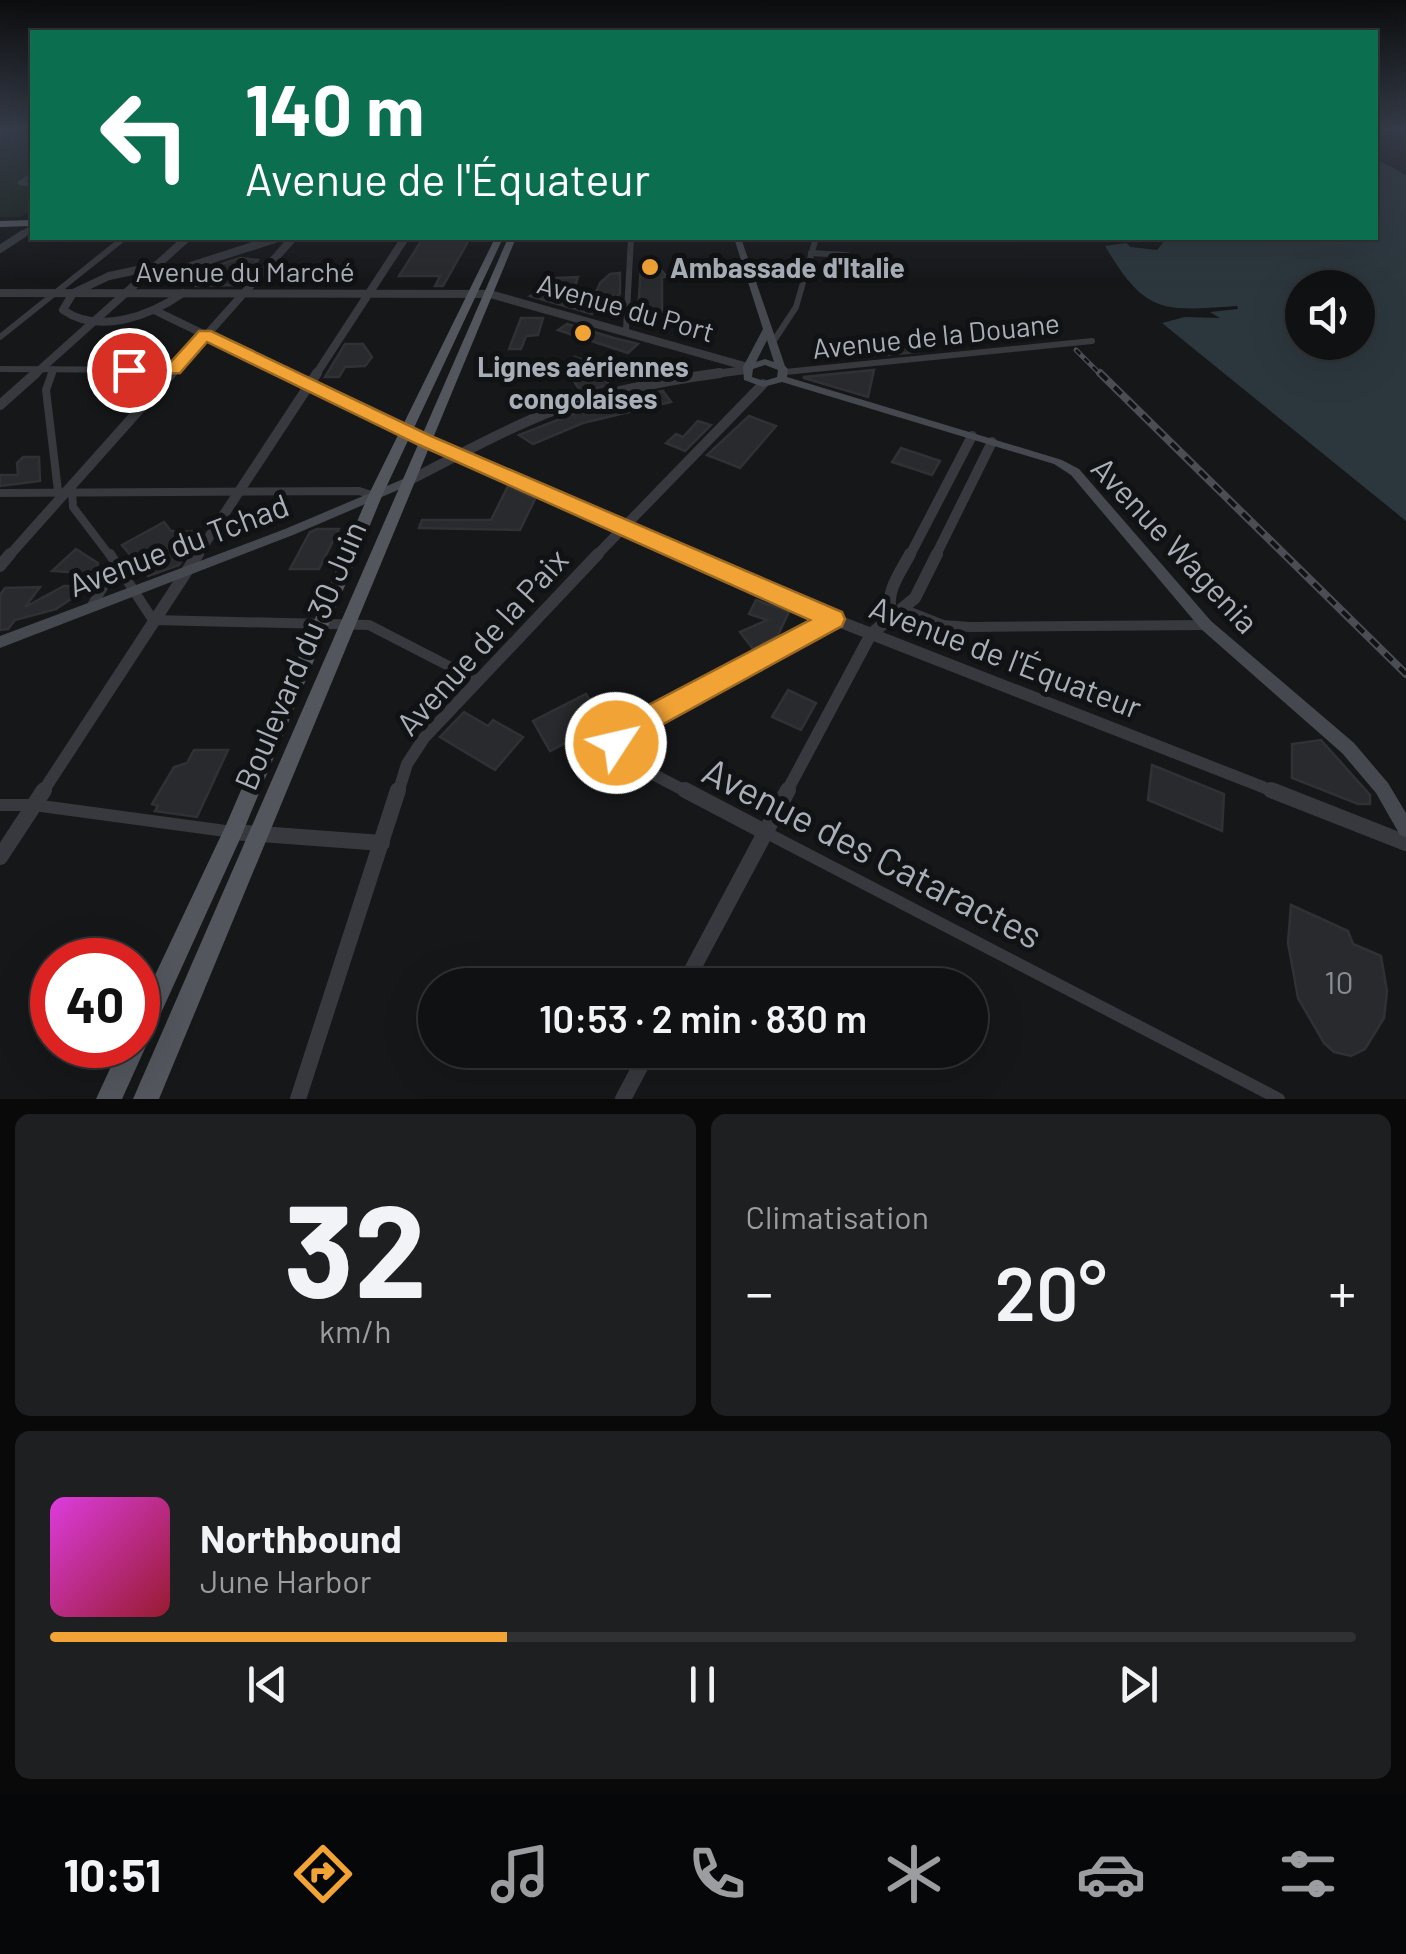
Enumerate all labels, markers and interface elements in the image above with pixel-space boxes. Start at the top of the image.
text: 140 m [245,66,424,150]
icon: left [80,70,210,200]
text: Avenue de l'Équateur [245,151,650,205]
place label: Ambassade d'Italie [670,250,905,284]
street label: Avenue du Marché [135,254,355,288]
marker: Ambassade d'Italie [639,256,661,278]
street label: Avenue du Port [534,265,718,349]
map controls [1285,270,1375,360]
button: sound [1285,270,1375,360]
street label: Avenue de la Douane [811,305,1061,365]
marker: Lignes aériennes congolaises [572,322,594,344]
pin [87,328,172,413]
icon: arrive [102,343,157,398]
place label: Lignes aériennes congolaises [477,349,689,415]
street label: Avenue Wagenia [1085,448,1267,640]
street label: Avenue du Tchad [63,485,293,603]
street label: Boulevard du 30 Juin [225,515,373,795]
street label: Avenue de la Paix [387,540,575,742]
street label: Avenue de l'Équateur [865,587,1148,725]
position arrow [564,691,668,795]
street label: Avenue des Cataractes [696,746,1050,958]
speed limit sign: 40 [30,938,160,1068]
house number: 10 [1324,962,1354,1000]
text: 10:53 · 2 min · 830 m [539,995,867,1041]
text: 32 [284,1168,427,1324]
text: Climatisation [746,1197,929,1235]
text: 20° [995,1246,1107,1336]
text: − [746,1258,773,1324]
text: + [1328,1258,1356,1324]
text: km/h [319,1311,391,1349]
text: Northbound [200,1515,402,1561]
text: June Harbor [200,1561,371,1599]
icon: previous [240,1657,295,1712]
icon: pause [675,1657,730,1712]
icon: next [1111,1657,1166,1712]
icon: directions [288,1839,358,1909]
icon: music [485,1839,555,1909]
icon: phone [682,1839,752,1909]
icon: climate [879,1839,949,1909]
icon: car [1076,1839,1146,1909]
icon: filters [1273,1839,1343,1909]
text: 10:51 [63,1847,161,1901]

